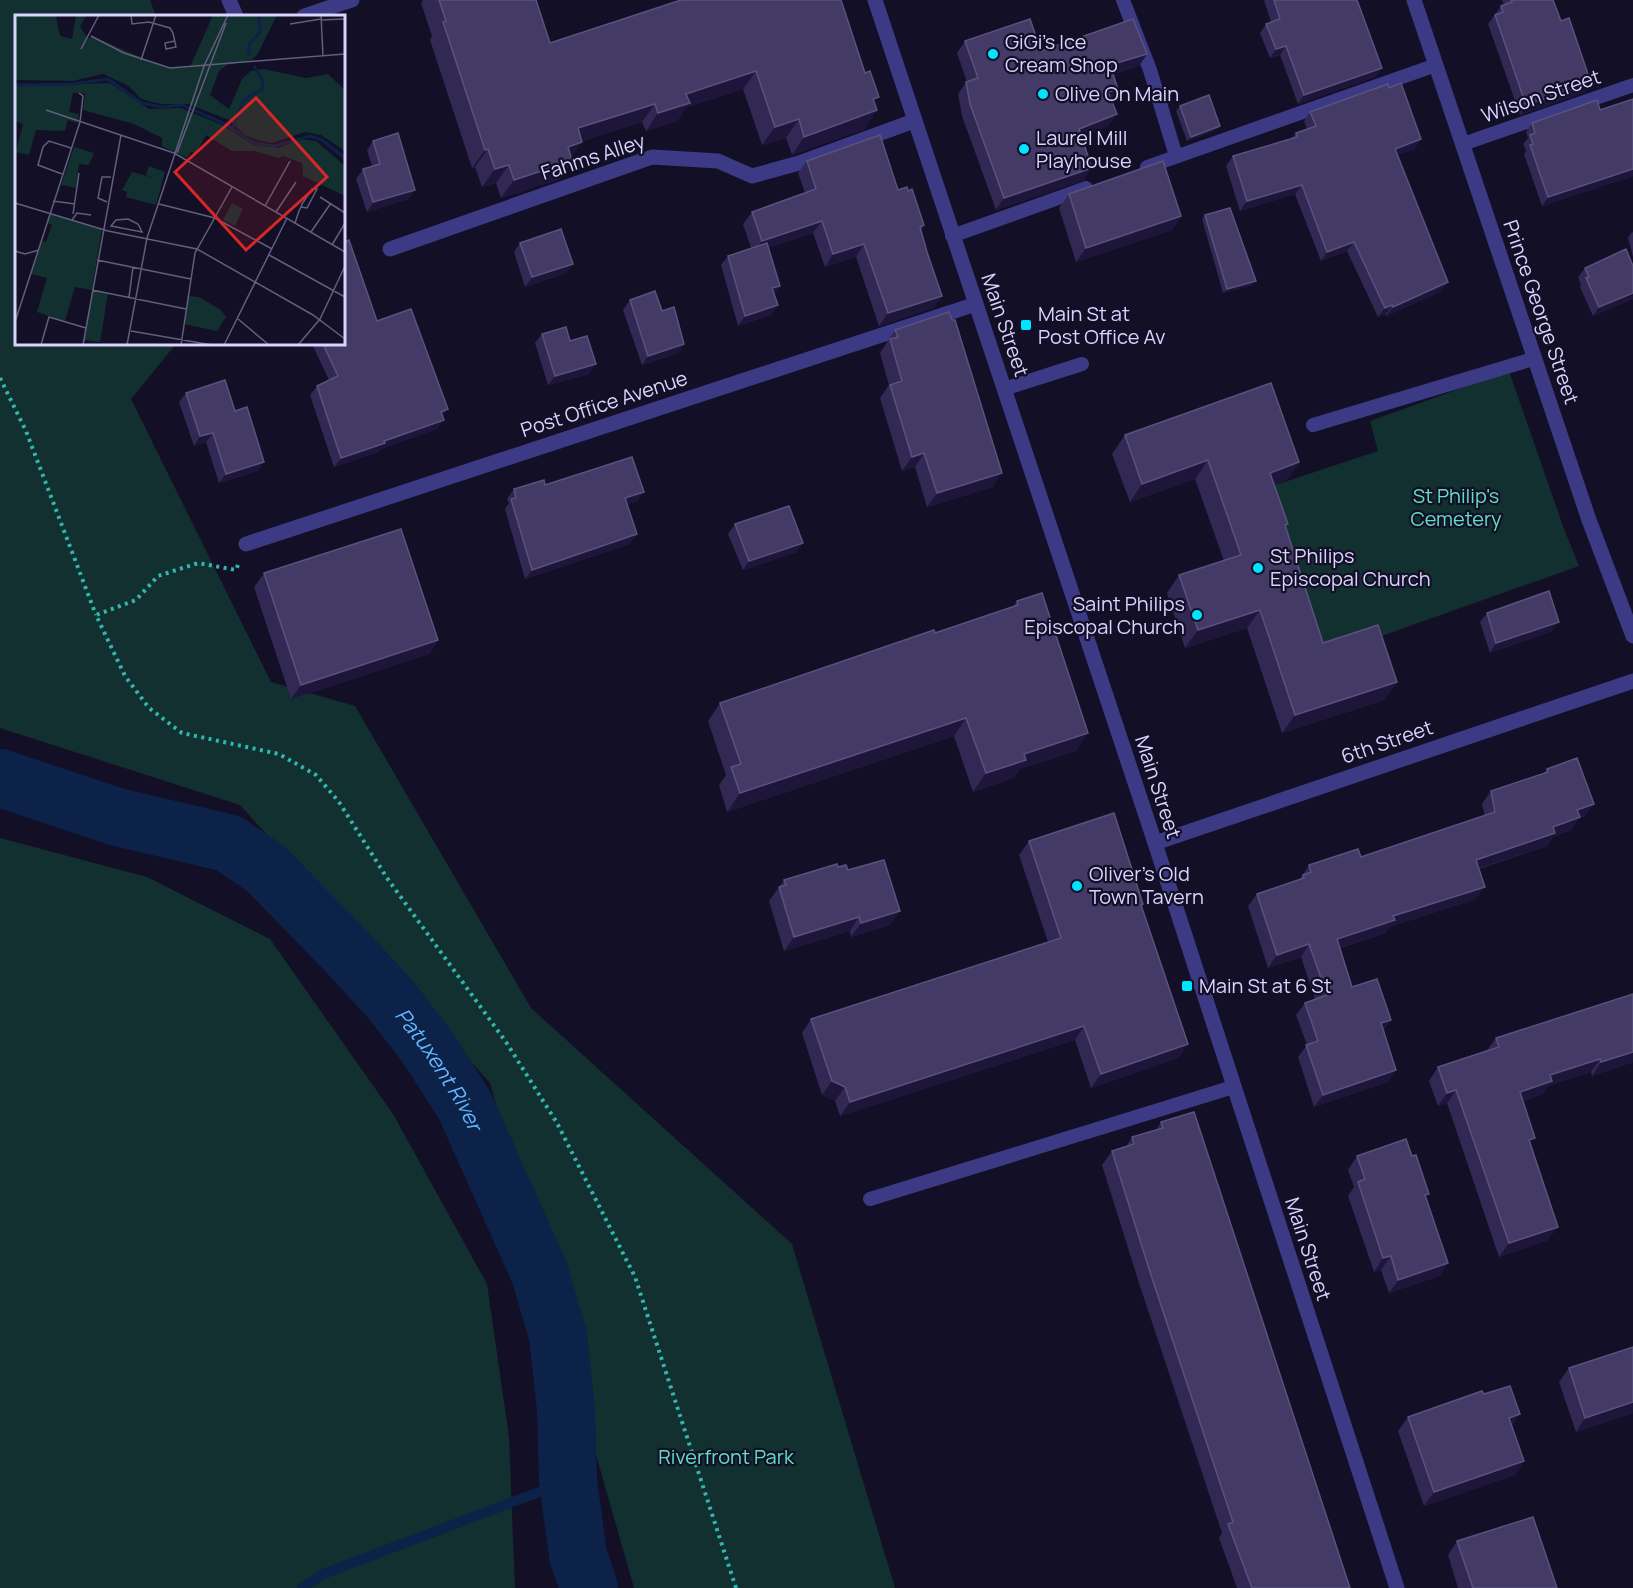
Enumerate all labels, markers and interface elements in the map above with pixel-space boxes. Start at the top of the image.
inset map [15,15,345,345]
place label: GiGi's Ice Cream Shop [1005,28,1118,78]
marker: GiGi's Ice Cream Shop [986,47,1000,61]
street label: Wilson Street [1478,62,1604,129]
place label: Olive On Main [1055,80,1179,107]
marker: Olive On Main [1036,87,1050,101]
place label: Laurel Mill Playhouse [1036,124,1132,174]
street label: Fahms Alley [537,127,649,186]
marker: Laurel Mill Playhouse [1017,142,1031,156]
street label: Prince George Street [1497,216,1586,407]
street label: Main Street [975,270,1036,380]
place label: Main St at Post Office Av [1038,300,1165,350]
marker: Main St at Post Office Av [1019,318,1033,332]
street label: Post Office Avenue [517,364,691,443]
park label: St Philip's Cemetery [1410,482,1502,532]
place label: St Philips Episcopal Church [1270,542,1431,592]
marker: St Philips Episcopal Church [1251,561,1265,575]
place label: Saint Philips Episcopal Church [1024,590,1185,640]
marker: Saint Philips Episcopal Church [1190,608,1204,622]
street label: 6th Street [1338,713,1436,770]
street label: Main Street [1129,732,1188,842]
place label: Oliver's Old Town Tavern [1089,860,1204,910]
marker: Oliver's Old Town Tavern [1070,879,1084,893]
place label: Main St at 6 St [1199,972,1332,999]
marker: Main St at 6 St [1180,979,1194,993]
water label: Patuxent River [389,1002,490,1137]
street label: Main Street [1279,1194,1338,1304]
park label: Riverfront Park [658,1443,795,1470]

